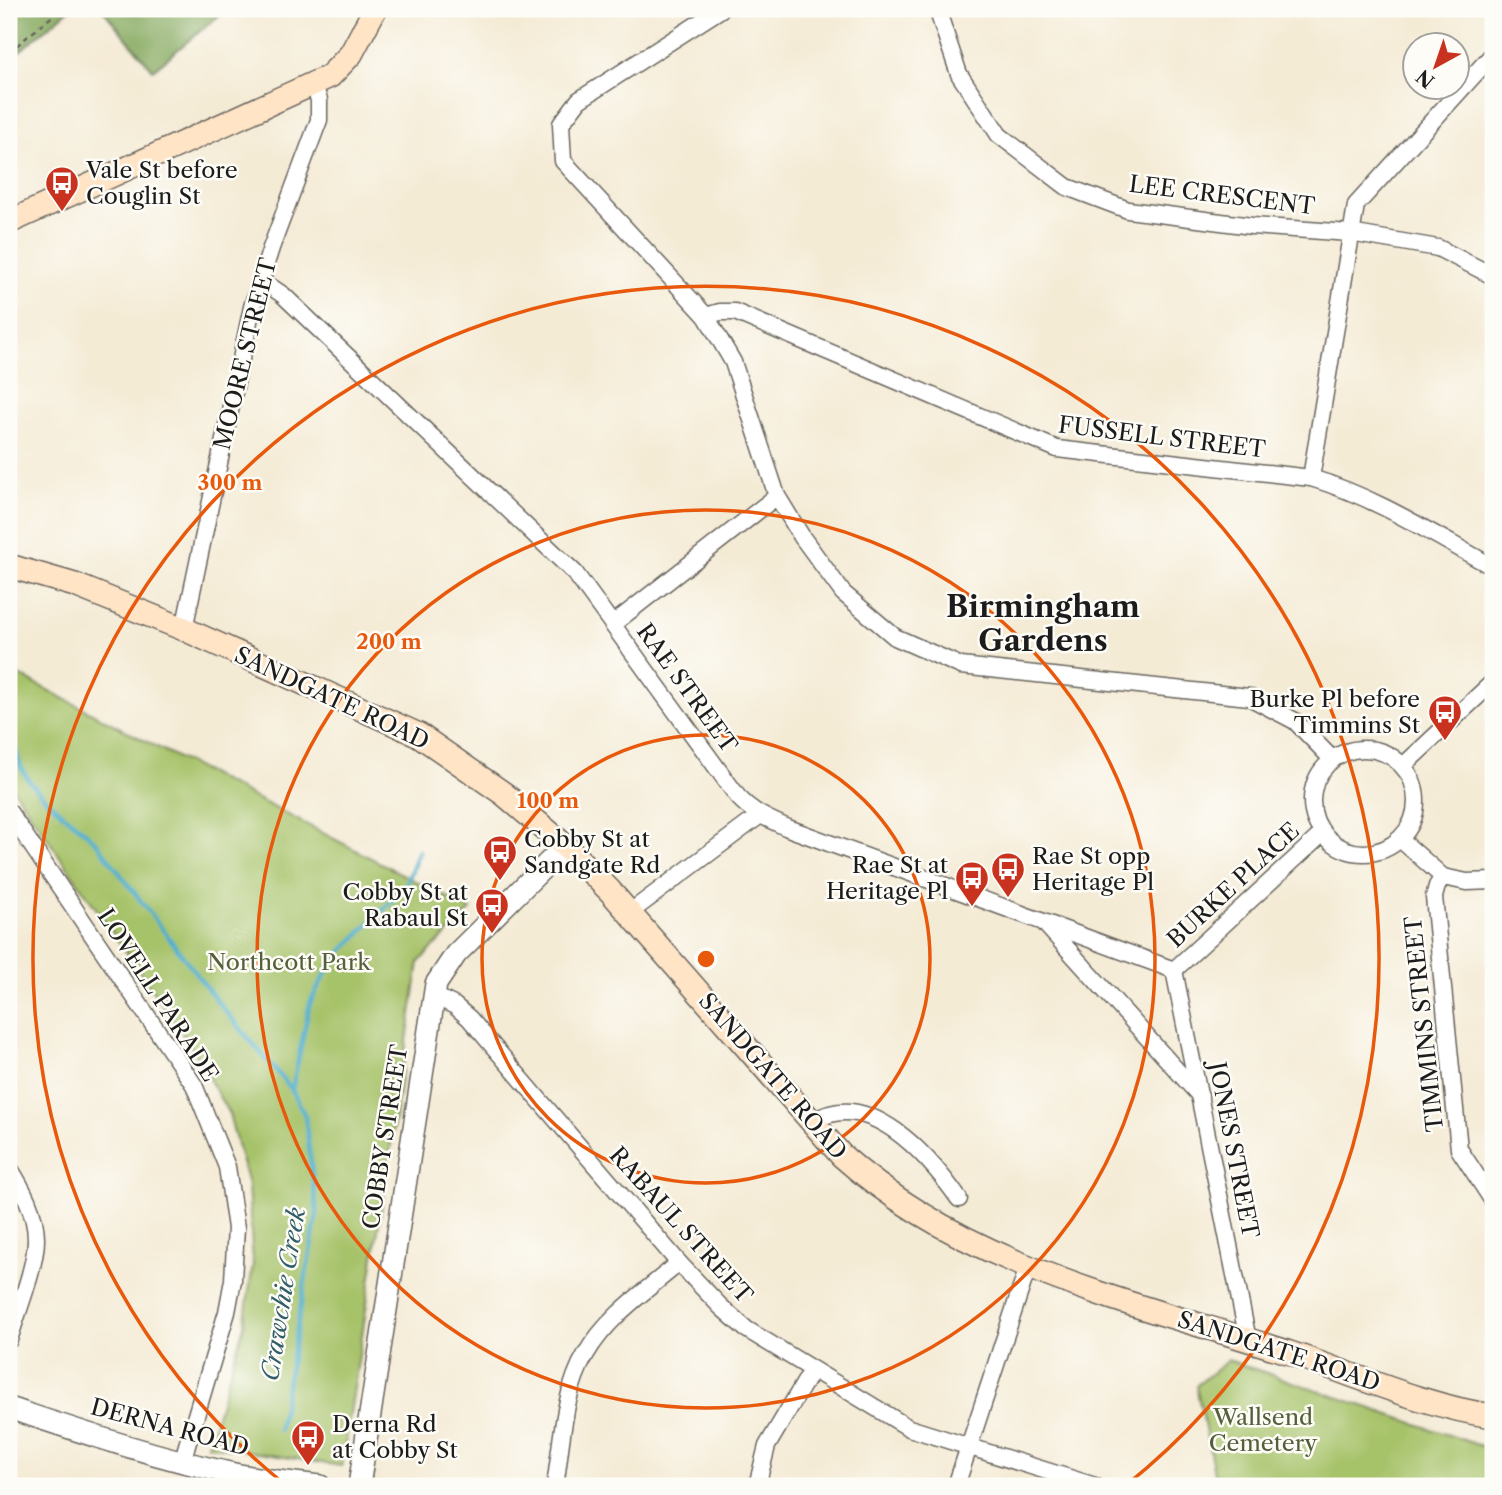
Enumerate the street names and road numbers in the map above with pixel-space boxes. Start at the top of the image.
street label: LEE CRESCENT [1128,170,1317,220]
street label: MOORE STREET [208,255,283,453]
street label: FUSSELL STREET [1057,410,1268,464]
street label: RAE STREET [631,618,744,759]
street label: SANDGATE ROAD [230,641,434,755]
street label: BURKE PLACE [1161,817,1305,953]
street label: LOVELL PARADE [92,903,224,1087]
street label: TIMMINS STREET [1399,914,1449,1133]
street label: SANDGATE ROAD [693,987,853,1165]
street label: COBBY STREET [357,1042,414,1231]
street label: JONES STREET [1203,1057,1265,1241]
street label: RABAUL STREET [603,1141,759,1309]
street label: SANDGATE ROAD [1174,1305,1384,1397]
street label: DERNA ROAD [88,1392,252,1462]

